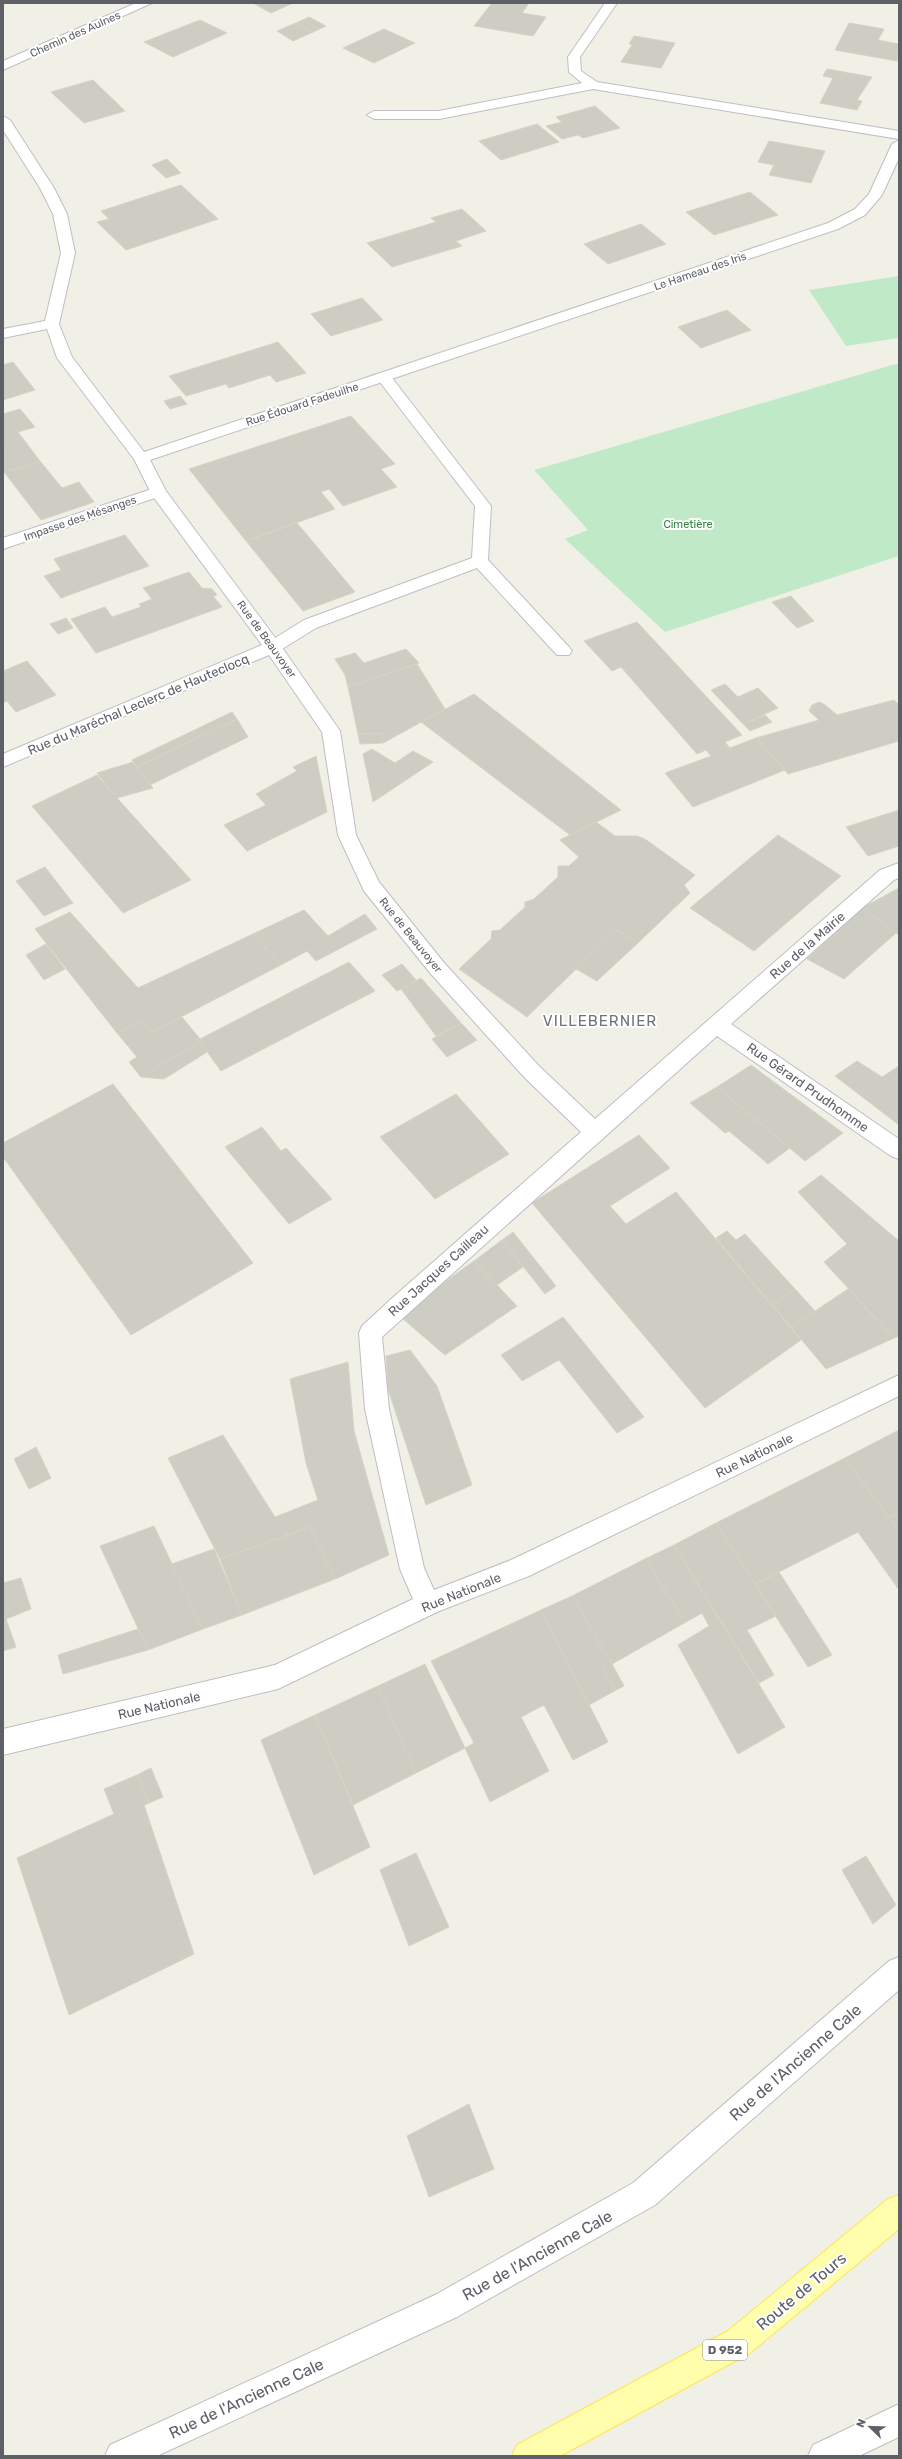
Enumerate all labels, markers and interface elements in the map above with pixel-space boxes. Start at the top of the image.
street label: Chemin des Aulnes [28,8,123,60]
street label: Le Hameau des Iris [652,249,748,293]
street label: Rue Édouard Fadeuilhe [244,380,360,429]
street label: Impasse des Mésanges [22,493,138,544]
park label: Cimetière [663,518,713,531]
street label: Rue de Beauvoyer [234,598,300,681]
street label: Rue du Maréchal Leclerc de Hauteclocq [25,651,251,758]
street label: Rue de Beauvoyer [376,895,445,976]
street label: Rue de la Mairie [767,909,848,982]
district label: VILLEBERNIER [543,1012,657,1030]
street label: Rue Gérard Prudhomme [744,1040,872,1135]
street label: Rue Jacques Cailleau [385,1221,492,1319]
street label: Rue Nationale [713,1430,795,1481]
street label: Rue Nationale [419,1570,503,1615]
street label: Rue Nationale [116,1689,202,1722]
street label: Rue de l'Ancienne Cale [726,2000,865,2125]
street label: Rue de l'Ancienne Cale [459,2206,616,2305]
street label: Route de Tours [753,2248,850,2334]
road number: D 952 [703,2340,747,2360]
street label: Rue de l'Ancienne Cale [166,2354,327,2443]
north arrow [850,2407,890,2447]
text: N [854,2417,869,2429]

